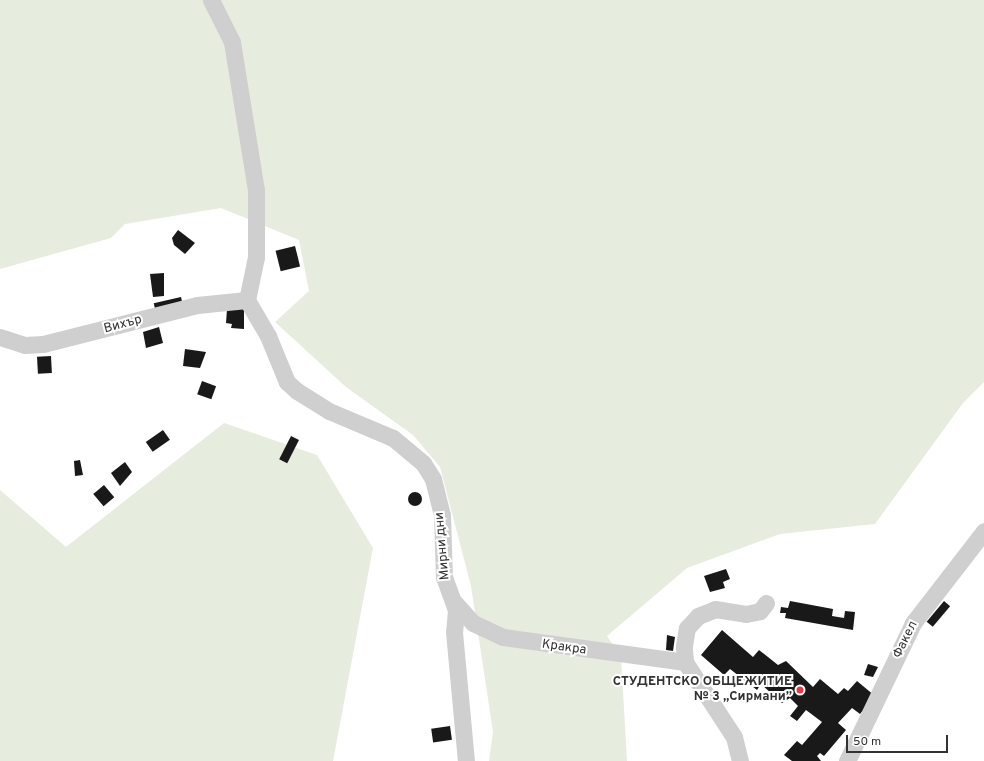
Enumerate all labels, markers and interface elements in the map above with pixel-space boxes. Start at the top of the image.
street label: Вихър [102,312,144,338]
street label: Мирни дни [432,511,454,581]
street label: Факел [890,619,922,661]
street label: Кракра [541,637,587,659]
place label: СТУДЕНТСКО ОБЩЕЖИТИЕ № 3 „Сирмани” [613,675,792,706]
marker: СТУДЕНТСКО ОБЩЕЖИТИЕ № 3 „Сирмани” [795,685,805,695]
scale bar [848,727,950,753]
text: 50 m [853,734,881,750]

